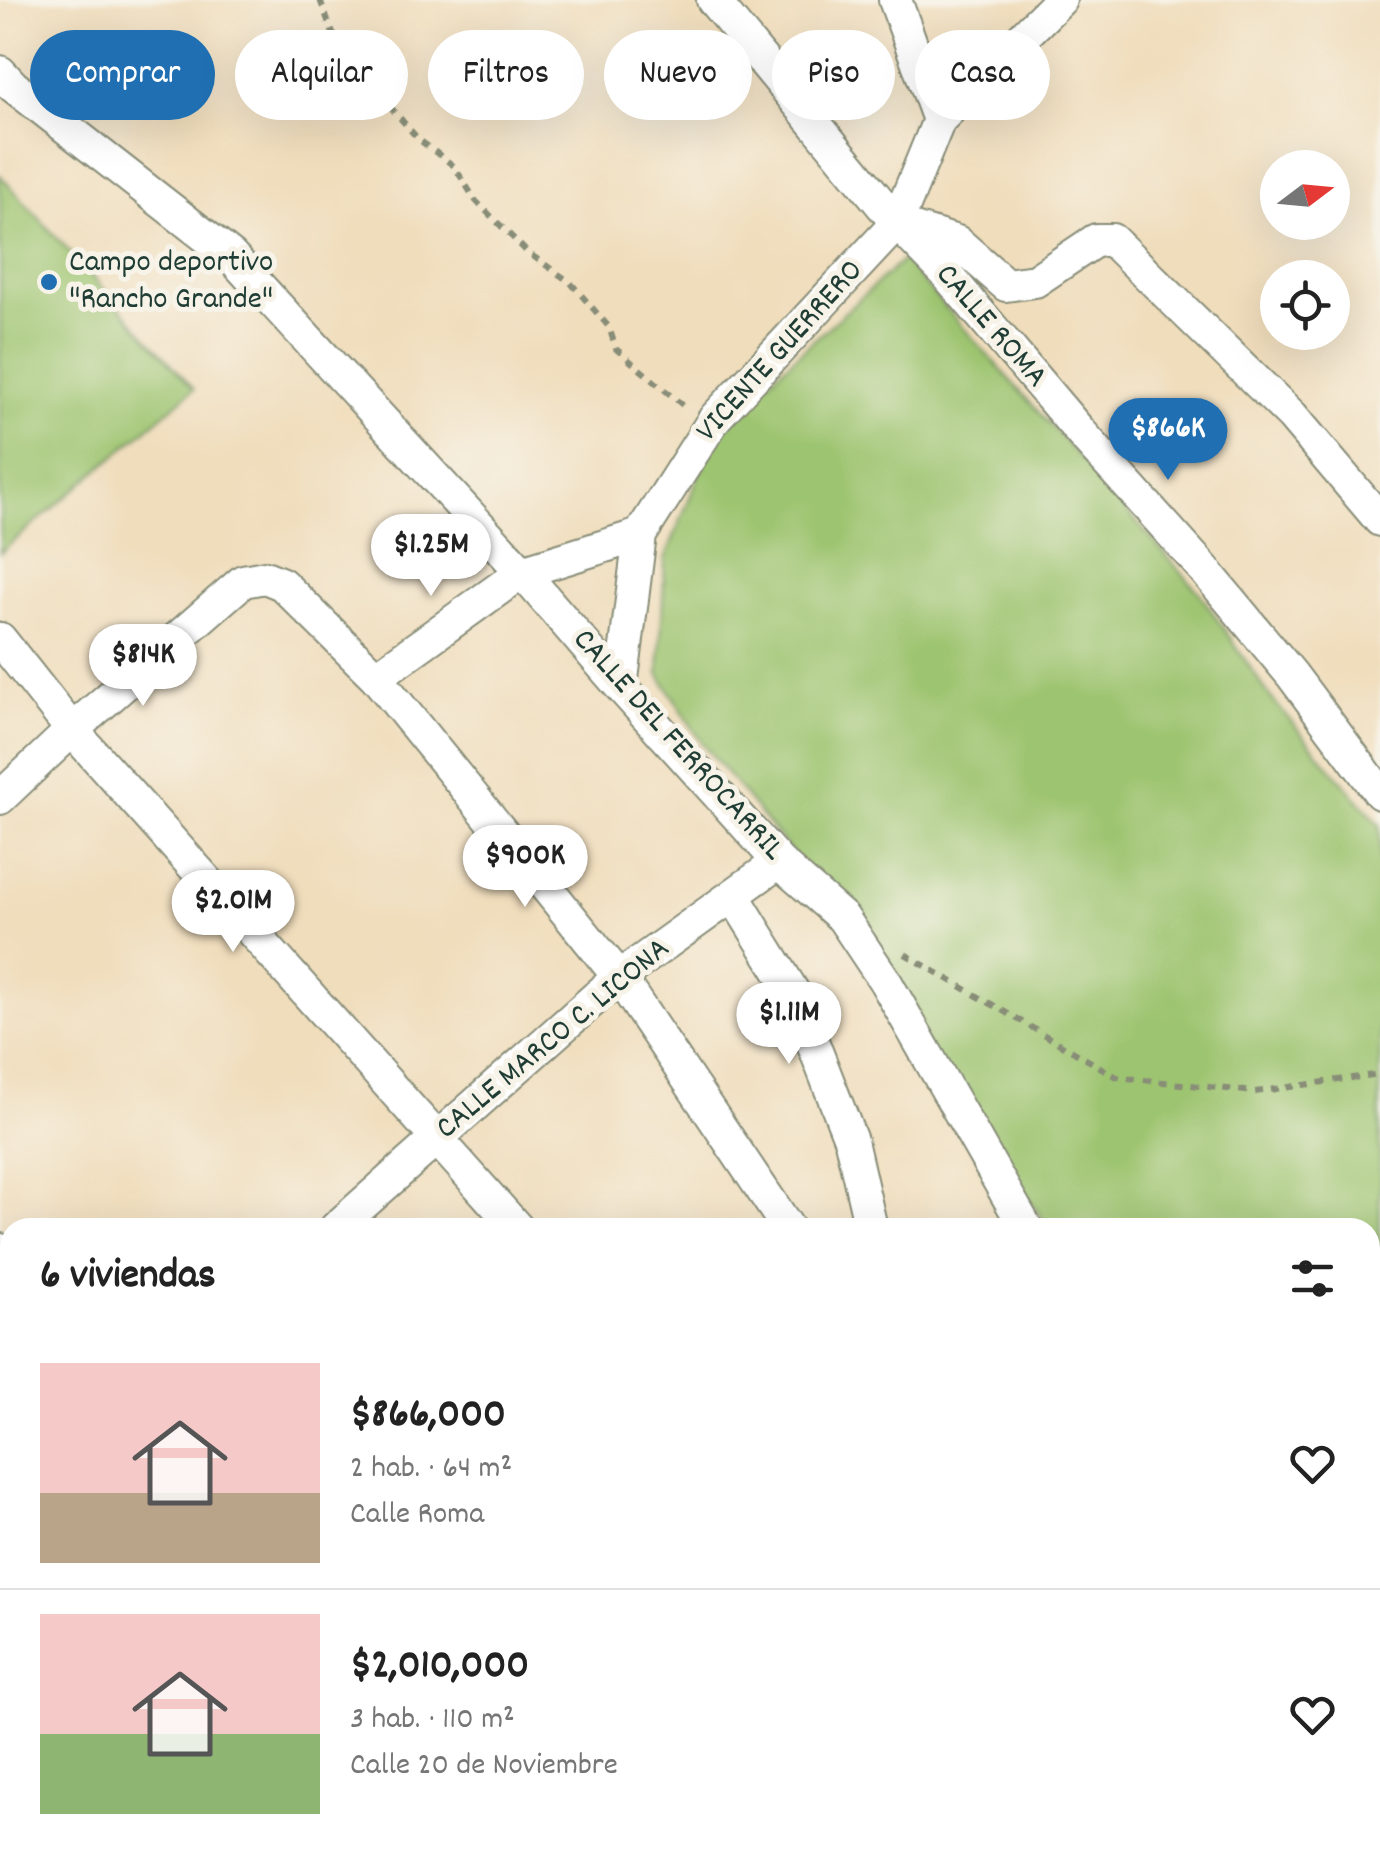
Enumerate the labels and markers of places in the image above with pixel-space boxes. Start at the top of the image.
place label: Campo deportivo "Rancho Grande" [69,241,273,324]
marker: Campo deportivo "Rancho Grande" [38,271,60,293]
pin: $866K [1098,398,1238,483]
pin: $1.25M [350,514,512,599]
pin: $814K [73,624,213,709]
pin: $900K [455,825,595,910]
pin: $2.01M [152,870,314,955]
pin: $1.11M [708,982,870,1067]

